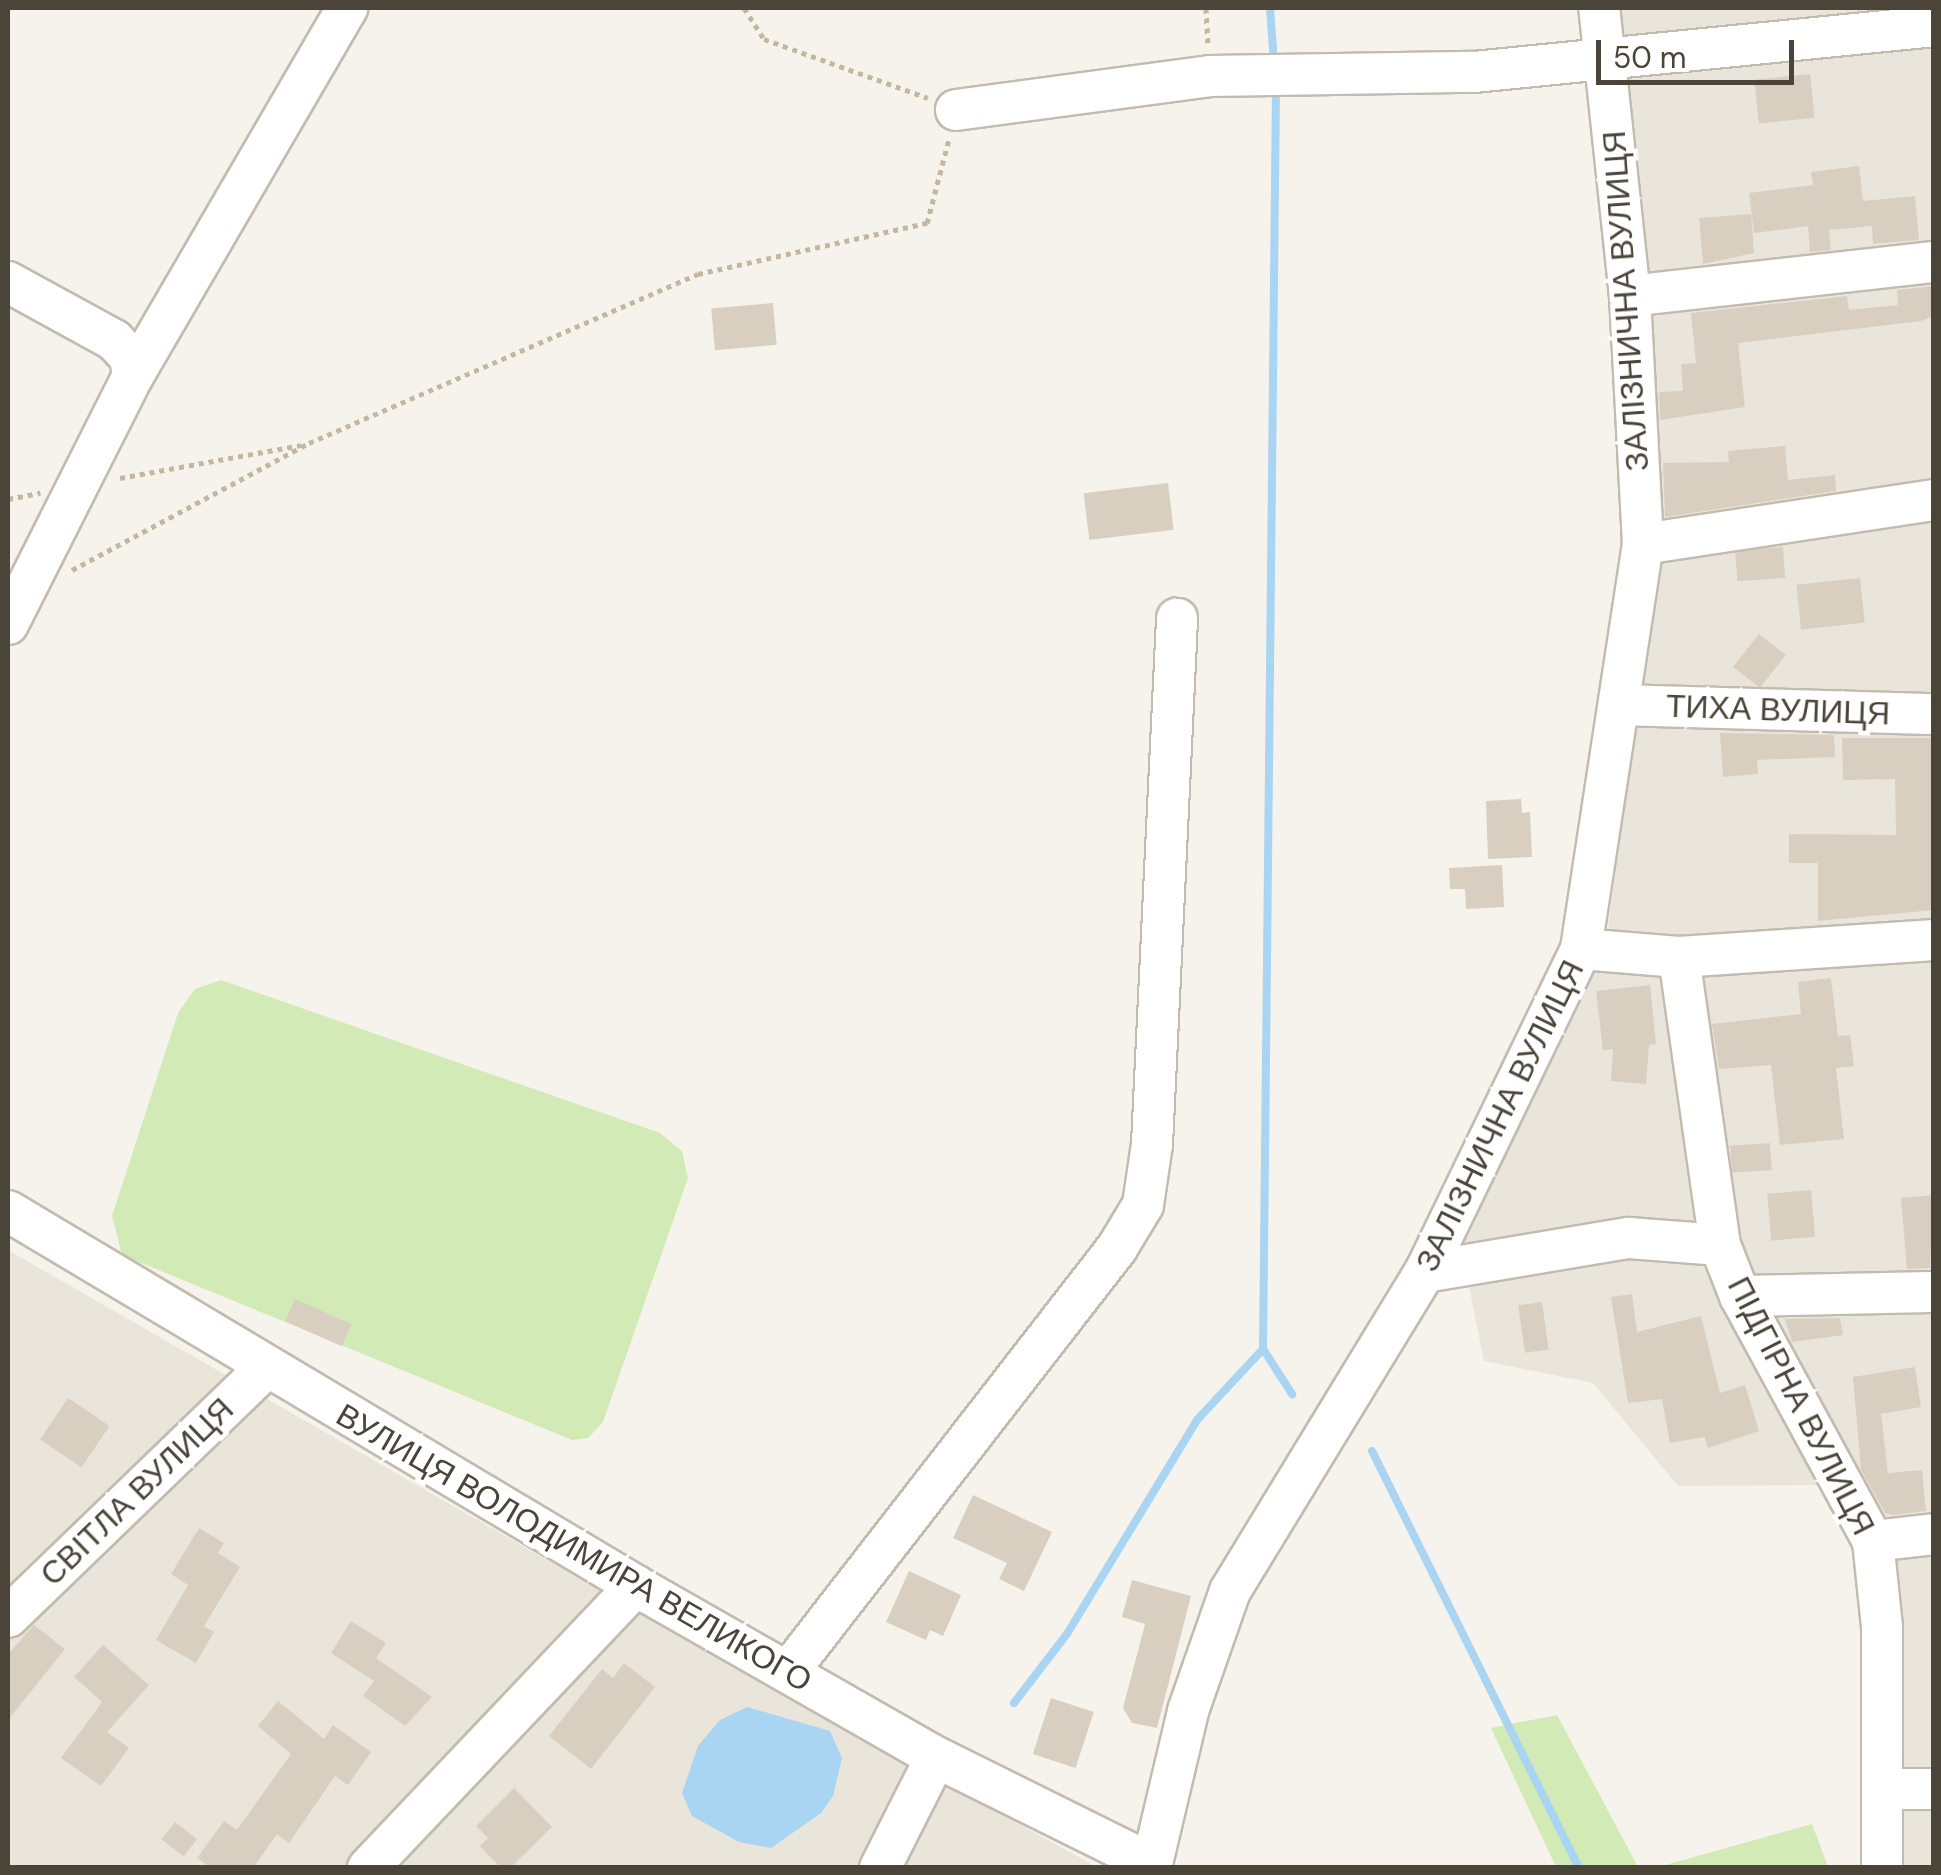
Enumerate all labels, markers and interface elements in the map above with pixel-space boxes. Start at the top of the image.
scale bar [1601,20,1798,82]
text: 50 m [1613,38,1687,77]
street label: ЗАЛІЗНИЧНА ВУЛИЦЯ [1595,129,1657,473]
street label: ТИХА ВУЛИЦЯ [1665,687,1891,733]
street label: ЗАЛІЗНИЧНА ВУЛИЦЯ [1408,954,1592,1278]
street label: ПІДГІРНА ВУЛИЦЯ [1719,1271,1883,1541]
street label: СВІТЛА ВУЛИЦЯ [33,1390,241,1594]
street label: ВУЛИЦЯ ВОЛОДИМИРА ВЕЛИКОГО [329,1396,819,1700]

